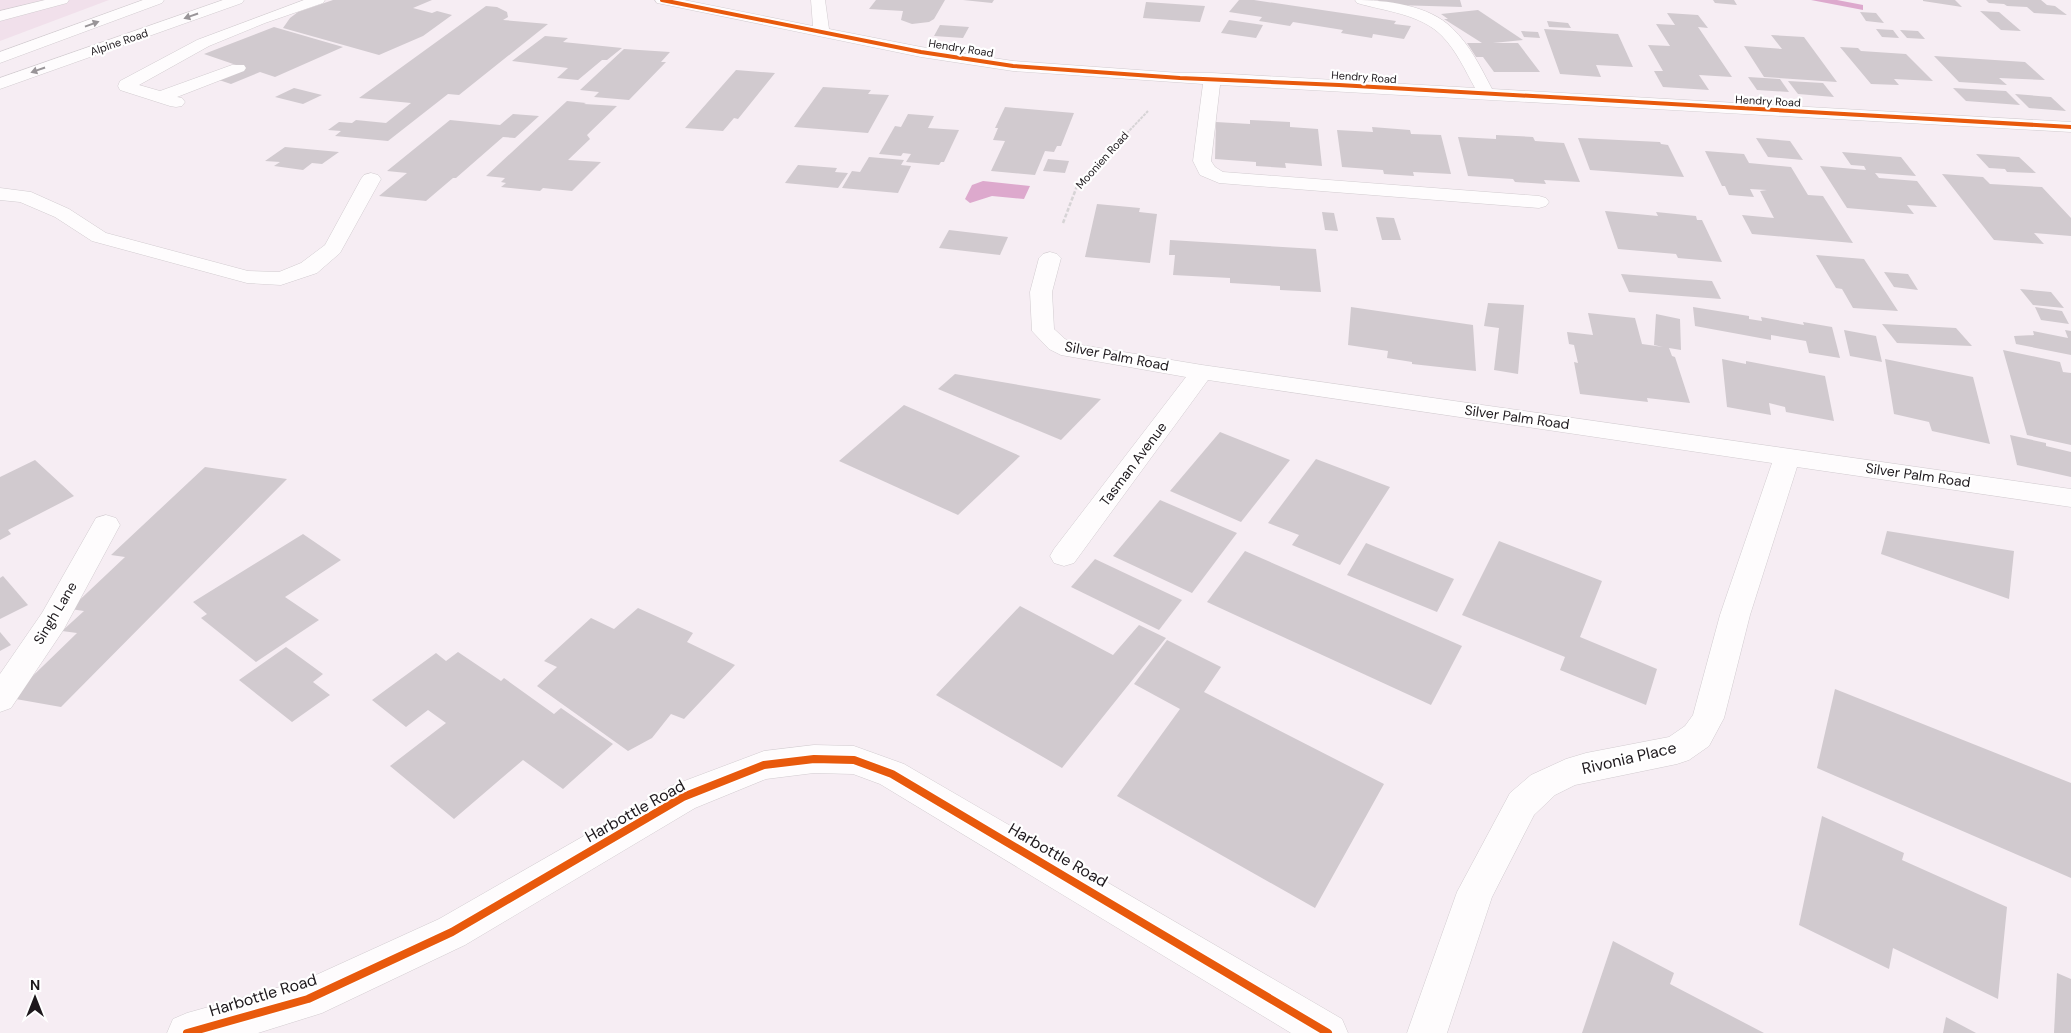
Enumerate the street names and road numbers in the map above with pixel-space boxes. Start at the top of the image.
street label: Alpine Road [88,26,150,58]
street label: Hendry Road [927,36,995,60]
street label: Hendry Road [1331,68,1397,86]
street label: Hendry Road [1735,92,1801,110]
street label: Moonien Road [1073,128,1131,192]
street label: Silver Palm Road [1063,337,1171,375]
street label: Silver Palm Road [1463,401,1571,433]
street label: Tasman Avenue [1095,418,1171,510]
street label: Silver Palm Road [1864,459,1972,491]
street label: Singh Lane [29,578,81,648]
street label: Rivonia Place [1580,737,1678,779]
street label: Harbottle Road [581,775,689,847]
street label: Harbottle Road [1005,818,1111,892]
street label: Harbottle Road [207,969,319,1021]

